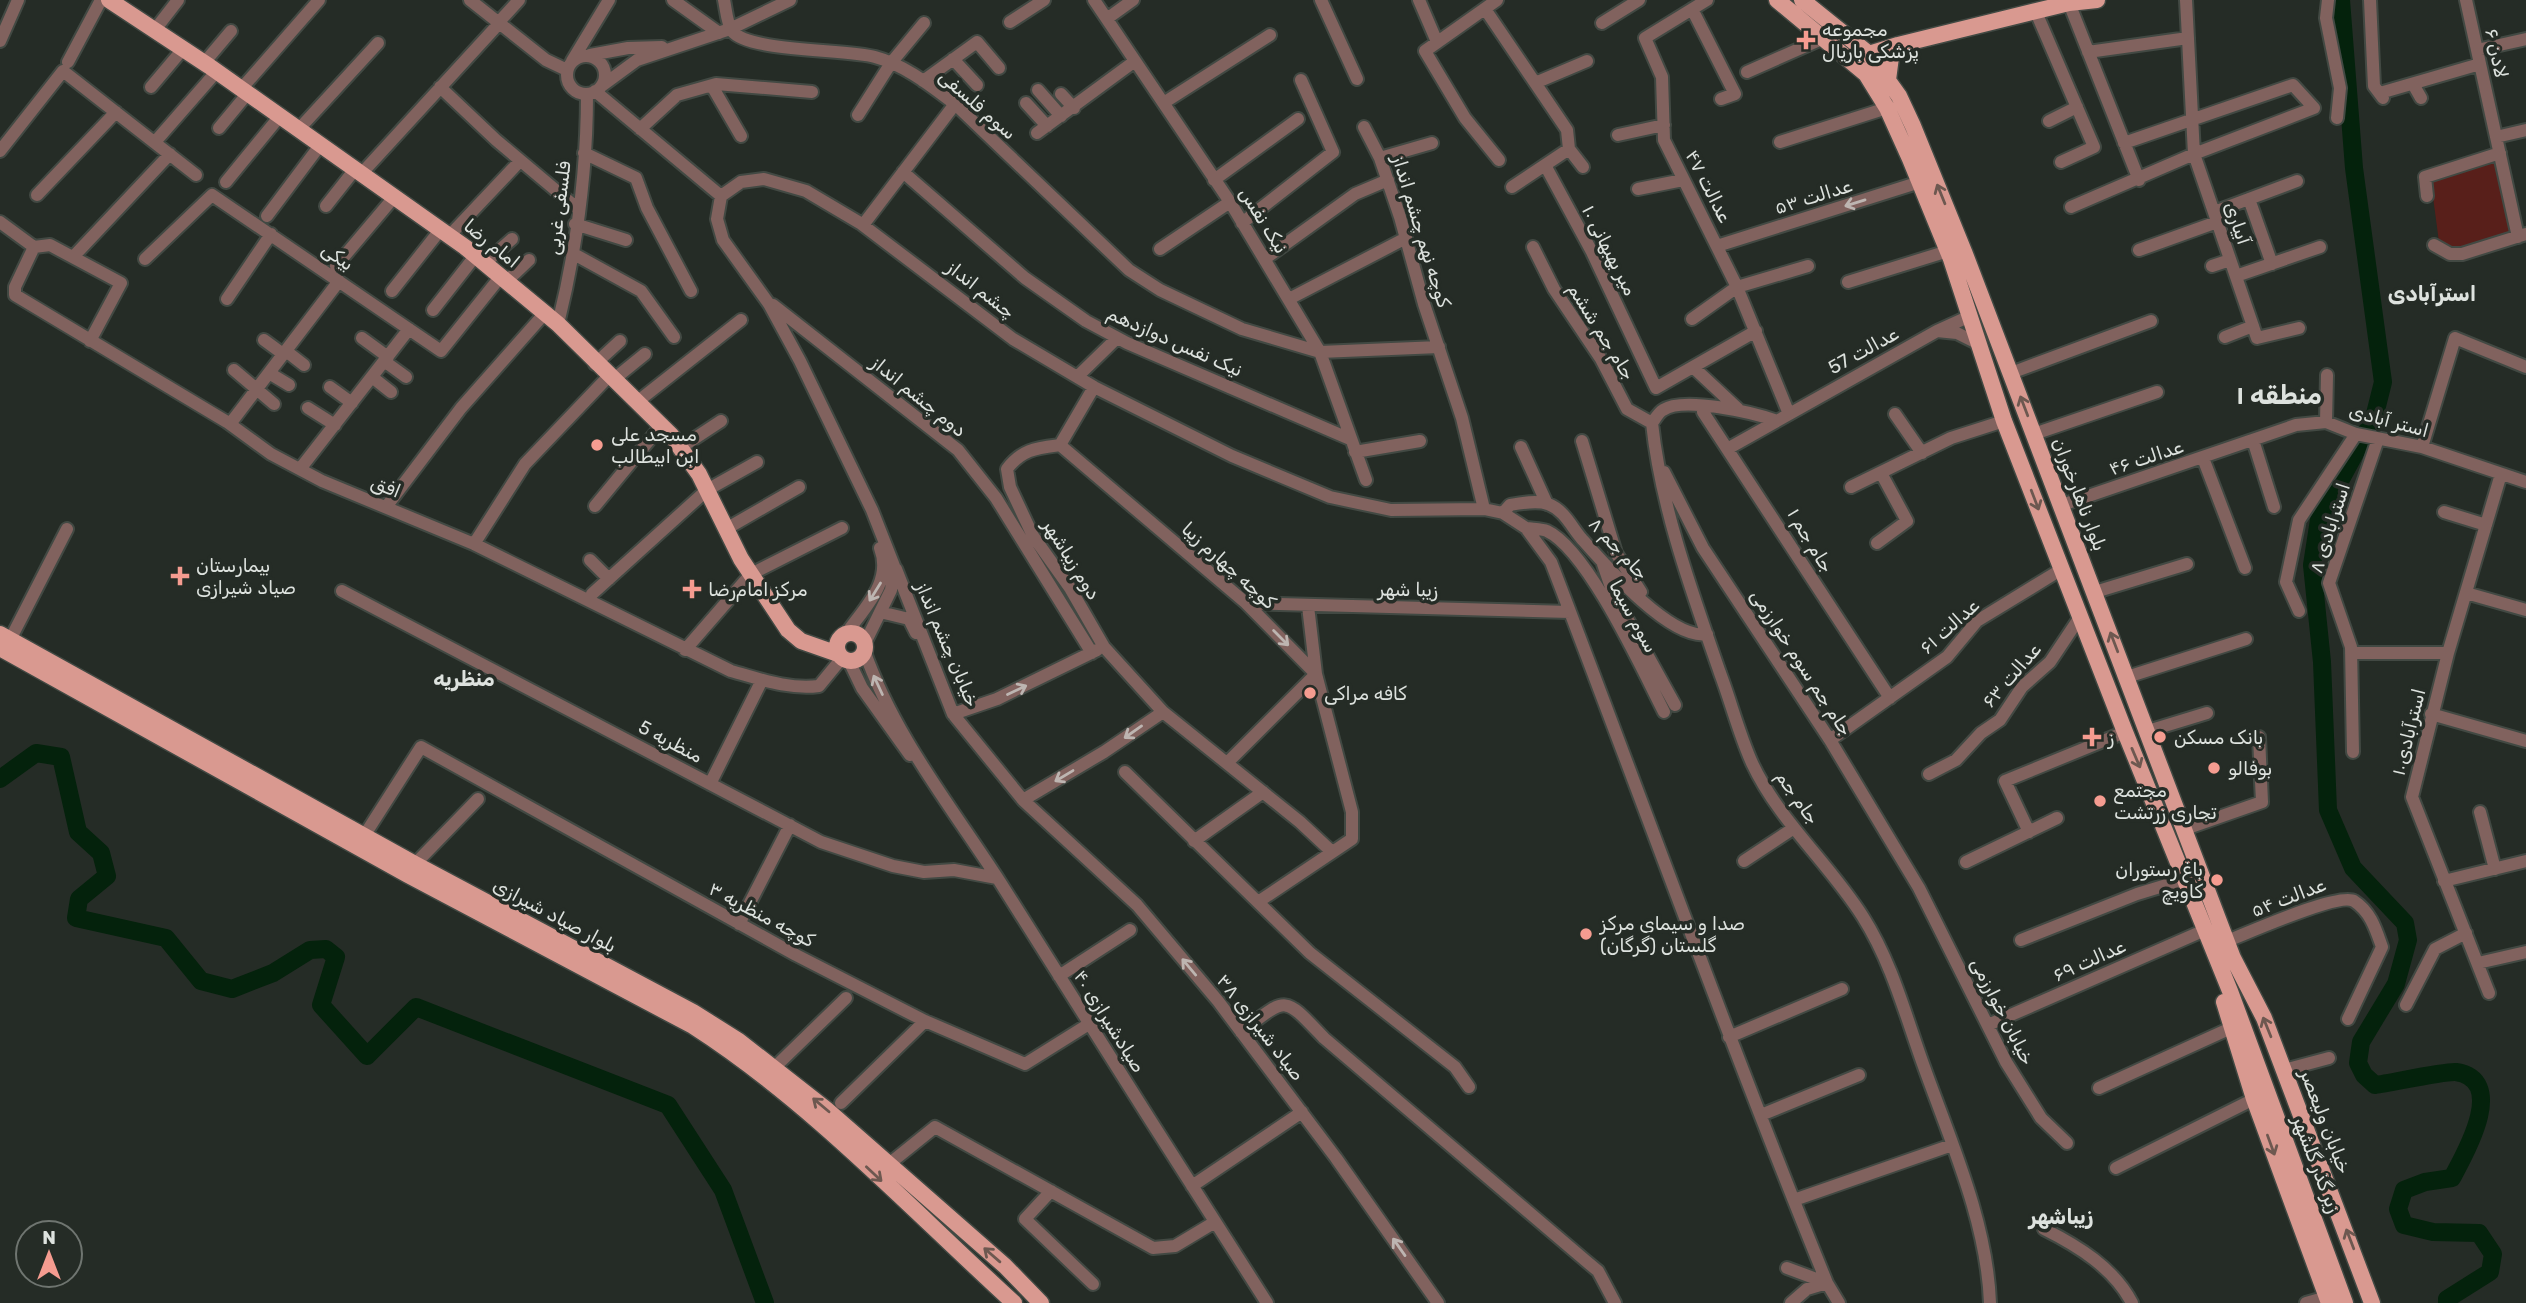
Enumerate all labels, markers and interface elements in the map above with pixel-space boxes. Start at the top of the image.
place label: مجموعه پزشکی باریال [1822,18,1919,65]
street label: ۶ لادن [2480,26,2513,80]
marker: مجموعه پزشکی باریال [1796,30,1816,50]
street label: سوم فلسفی [934,64,1021,145]
street label: عدالت ۴۷ [1681,146,1737,226]
street label: کوچه نهم چشم انداز [1386,151,1456,311]
street label: فلسفی غربی [541,160,576,256]
street label: عدالت ۵۳ [1772,174,1855,219]
street label: نیک نفس [1234,183,1293,258]
one-way arrow [1934,184,1947,206]
one-way arrow [1844,197,1866,210]
street label: آبیاری [2220,199,2256,248]
street label: ۱۰ میر بهبهانی [1577,201,1642,299]
street label: امام رضا [459,214,524,274]
street label: بیکی [317,237,358,276]
street label: چشم انداز [940,255,1020,324]
street label: جام جم ششم [1562,279,1640,384]
district label: استرآبادی [2388,281,2476,307]
street label: نیک نفس دوازدهم [1103,301,1246,383]
street label: عدالت 57 [1824,322,1902,379]
street label: دوم چشم انداز [865,350,971,443]
district label: منطقه ۱ [2236,380,2322,411]
one-way arrow [2016,396,2029,418]
street label: استر آبادی [2346,399,2431,442]
place label: مسجد علی ابن ابیطالب [611,423,699,468]
street label: بلوار ناهارخوران [2047,434,2112,554]
street label: ۴۶ عدالت [2106,435,2186,480]
marker: مسجد علی ابن ابیطالب [589,437,605,453]
street label: افق [368,470,404,503]
street label: ۸ استرابادی [2304,480,2355,576]
one-way arrow [2030,489,2043,511]
street label: ۱ جام جم [1782,504,1839,577]
street label: ۸ جام جم [1583,512,1653,585]
street label: دوم زیباشهر [1036,514,1105,604]
street label: کوچه چهارم زیبا [1176,517,1281,615]
place label: بیمارستان صیاد شیرازی [196,554,296,599]
marker: بیمارستان صیاد شیرازی [170,566,190,586]
street label: سوم سیما [1603,576,1663,657]
street label: خیابان چشم انداز [909,577,984,711]
street label: زیبا شهر [1377,577,1438,602]
place label: مرکز امام‌رضا [708,578,808,602]
marker: مرکز امام‌رضا [682,579,702,599]
one-way arrow [868,582,882,602]
street label: جام جم سوم خوارزمی [1745,585,1858,740]
street label: عدالت ۶۱ [1915,594,1984,659]
one-way arrow [1272,630,1289,647]
one-way arrow [2107,631,2119,653]
street label: عدالت ۶۳ [1977,638,2046,712]
district label: منظریه [433,666,495,692]
one-way arrow [871,675,884,696]
place label: کافه مراکی [1324,682,1407,705]
one-way arrow [1006,683,1027,696]
marker: کافه مراکی [1302,685,1318,701]
street label: استرآبادی۱۰ [2387,686,2430,778]
street label: منظریه 5 [635,715,707,768]
one-way arrow [1124,725,1144,739]
place label: ز [2107,726,2114,749]
place label: بانک مسکن [2174,726,2263,749]
marker: ز [2082,727,2102,747]
marker: بانک مسکن [2152,729,2168,745]
one-way arrow [2130,747,2143,768]
place label: بوفالو [2228,757,2272,780]
marker: بوفالو [2206,760,2222,776]
street label: جام جم [1770,766,1824,829]
one-way arrow [1054,770,1074,784]
place label: مجتمع تجاری زرتشت [2114,779,2217,824]
marker: مجتمع تجاری زرتشت [2092,793,2108,809]
place label: باغ رستوران کاویچ [2115,858,2203,905]
marker: باغ رستوران کاویچ [2209,872,2225,888]
street label: بلوار صیاد شیرازی [489,873,620,958]
street label: عدالت ۵۴ [2248,873,2329,922]
street label: کوچه منظریه ۳ [705,877,819,952]
place label: صدا و سیمای مرکز گلستان (گرگان) [1599,912,1745,957]
marker: صدا و سیمای مرکز گلستان (گرگان) [1578,926,1594,942]
street label: عدالت ۶۹ [2049,934,2129,987]
street label: خیابان خوارزمی [1966,954,2039,1069]
one-way arrow [1181,958,1197,976]
street label: ۴۰ صیادشیرازی [1069,966,1150,1077]
street label: صیاد شیرازی ۳۸ [1212,969,1309,1085]
one-way arrow [2259,1016,2272,1038]
street label: خیابان ولیعصر [2295,1065,2356,1177]
one-way arrow [813,1098,831,1113]
street label: زیر گذر گلشهر [2287,1111,2346,1216]
one-way arrow [2265,1133,2278,1155]
one-way arrow [865,1166,882,1183]
district label: زیباشهر [2027,1204,2093,1230]
north arrow [14,1219,84,1289]
text: N [42,1226,56,1249]
one-way arrow [2342,1228,2355,1250]
one-way arrow [1392,1238,1406,1257]
one-way arrow [983,1247,1001,1263]

